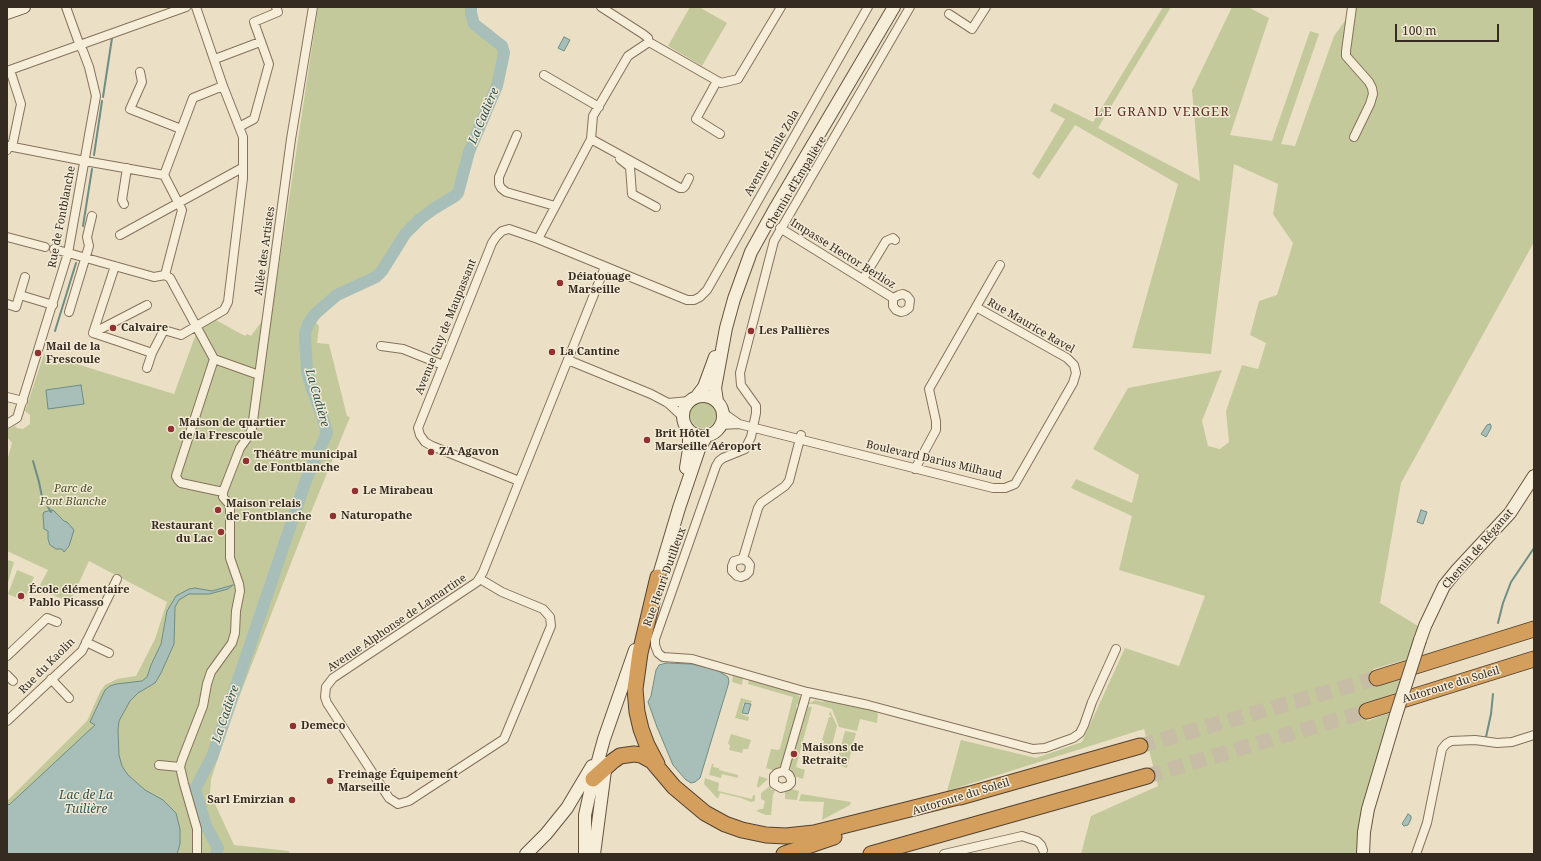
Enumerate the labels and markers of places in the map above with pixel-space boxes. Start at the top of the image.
place label: Déiatouage Marseille [568,270,631,296]
marker: Déiatouage Marseille [555,278,565,288]
place label: Calvaire [121,321,168,335]
marker: Calvaire [108,323,118,333]
place label: Les Pallières [759,324,829,338]
marker: Les Pallières [746,326,756,336]
place label: Mail de la Frescoule [46,340,100,366]
place label: La Cantine [560,345,620,359]
marker: La Cantine [547,347,557,357]
marker: Mail de la Frescoule [33,348,43,358]
place label: Maison de quartier de la Frescoule [179,416,286,442]
marker: Maison de quartier de la Frescoule [166,424,176,434]
place label: Brit Hôtel Marseille Aéroport [655,427,761,453]
marker: Brit Hôtel Marseille Aéroport [642,435,652,445]
place label: ZA Agavon [439,445,499,459]
marker: ZA Agavon [426,447,436,457]
place label: Théâtre municipal de Fontblanche [254,448,357,474]
marker: Théâtre municipal de Fontblanche [241,456,251,466]
place label: Le Mirabeau [363,484,433,498]
marker: Le Mirabeau [350,486,360,496]
place label: Maison relais de Fontblanche [226,497,312,523]
marker: Maison relais de Fontblanche [213,505,223,515]
place label: Naturopathe [341,509,412,523]
marker: Naturopathe [328,511,338,521]
place label: Restaurant du Lac [151,519,213,545]
marker: Restaurant du Lac [216,527,226,537]
place label: École élémentaire Pablo Picasso [29,583,130,609]
marker: École élémentaire Pablo Picasso [16,591,26,601]
place label: Demeco [301,719,345,733]
marker: Demeco [288,721,298,731]
place label: Maisons de Retraite [802,741,864,767]
marker: Maisons de Retraite [789,749,799,759]
place label: Freinage Équipement Marseille [338,768,458,794]
marker: Freinage Équipement Marseille [325,776,335,786]
place label: Sarl Emirzian [207,793,284,807]
marker: Sarl Emirzian [287,795,297,805]

